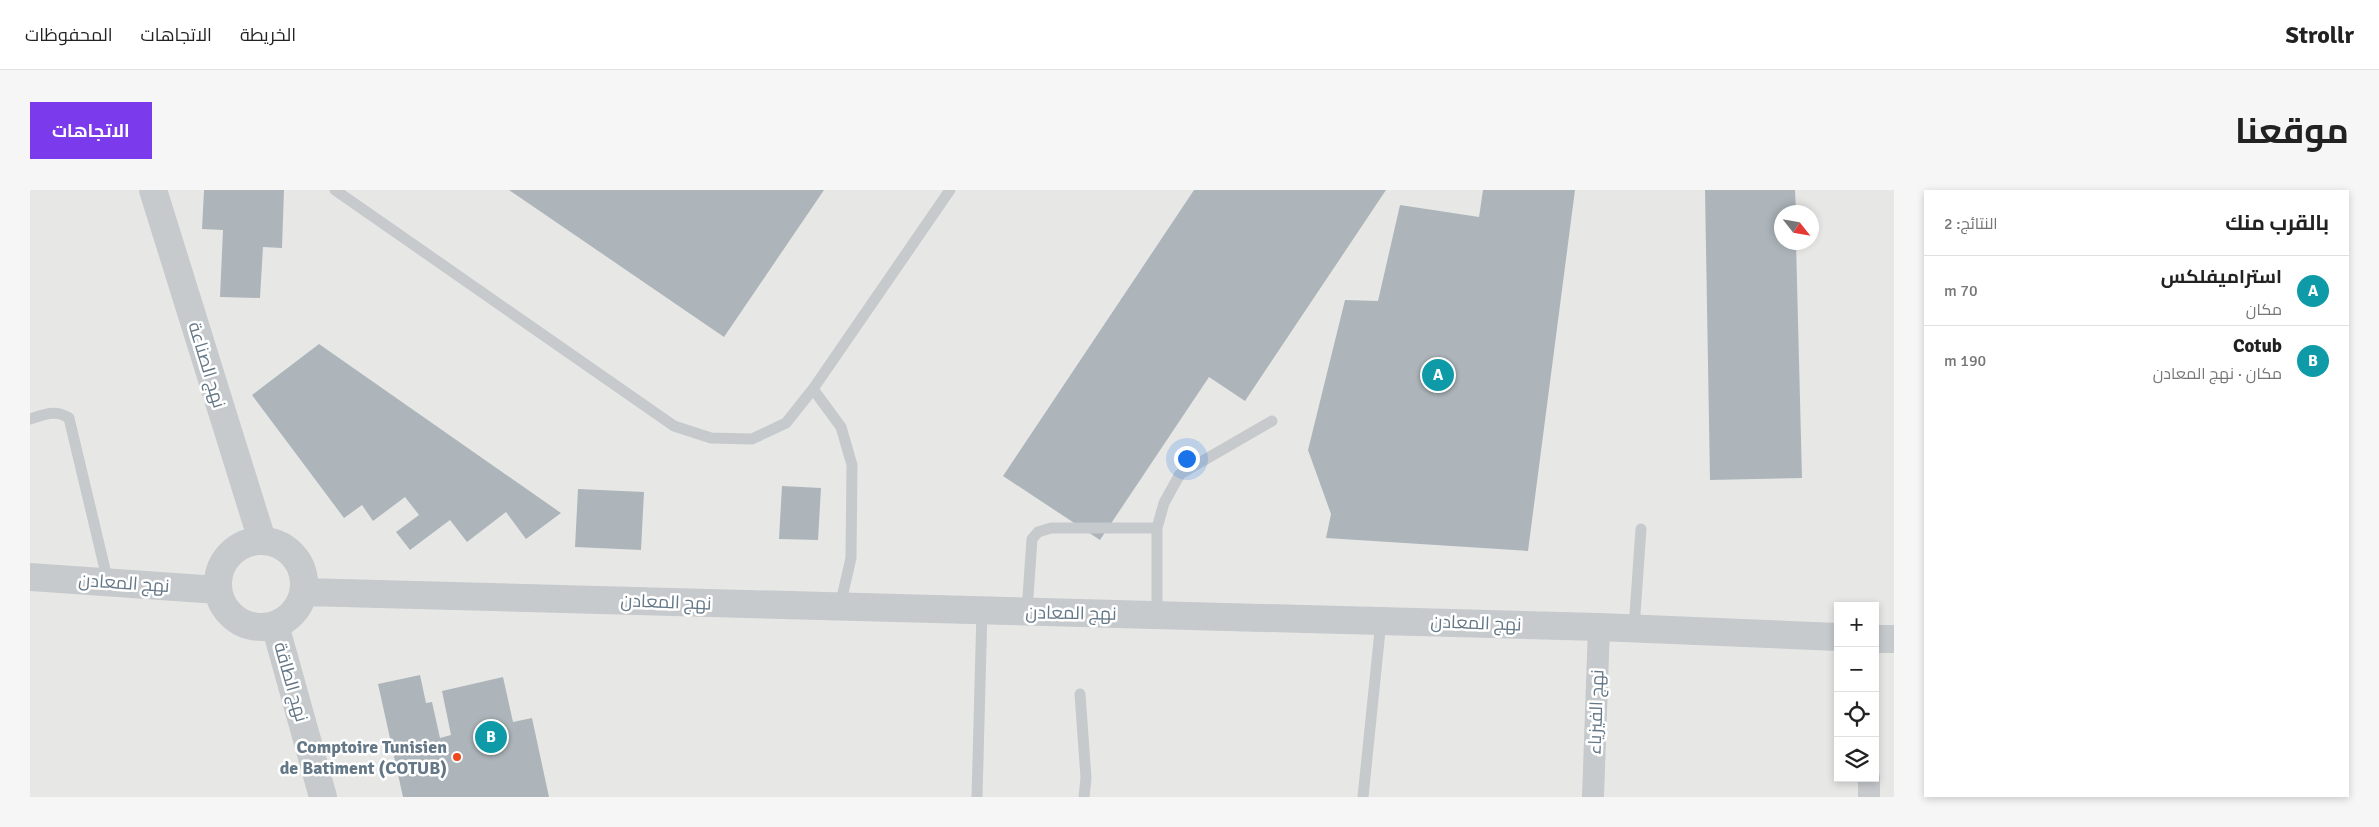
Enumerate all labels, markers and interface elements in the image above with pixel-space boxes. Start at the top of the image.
text: Strollr [2286,20,2354,50]
text: المحفوظات [25,24,113,46]
text: الاتجاهات [141,24,212,46]
text: الخريطة [240,24,296,46]
button: الاتجاهات [30,102,152,159]
text: موقعنا [2235,110,2349,153]
north arrow [1774,205,1819,250]
text: بالقرب منك [2225,210,2329,236]
text: النتائج: 2 [1944,214,1998,234]
text: استراميفلكس [2161,265,2282,289]
text: 70 m [1944,281,1978,301]
text: A [2308,281,2318,301]
text: مكان [2246,300,2282,320]
street label: نهج الصناعة [183,319,230,411]
text: Cotub [2233,334,2282,358]
text: 190 m [1944,351,1986,371]
text: B [2308,351,2318,371]
pin: A [1422,356,1454,394]
text: مكان · نهج المعادن [2153,364,2282,384]
your location [1174,446,1200,472]
street label: نهج المعادن [78,569,170,598]
street label: نهج المعادن [620,589,712,616]
street label: نهج المعادن [1025,601,1117,626]
map controls [1834,602,1879,782]
button: + [1834,602,1879,647]
street label: نهج المعادن [1430,610,1522,637]
street label: نهج الطاقة [268,640,313,725]
button: − [1834,647,1879,692]
street label: نهج الفيزياء [1584,669,1609,755]
button: locate [1834,692,1879,737]
pin: B [475,718,507,756]
place label: Comptoire Tunisien de Batiment (COTUB) [280,736,447,779]
button: layers [1834,737,1879,782]
marker: Comptoire Tunisien de Batiment (COTUB) [451,751,463,763]

